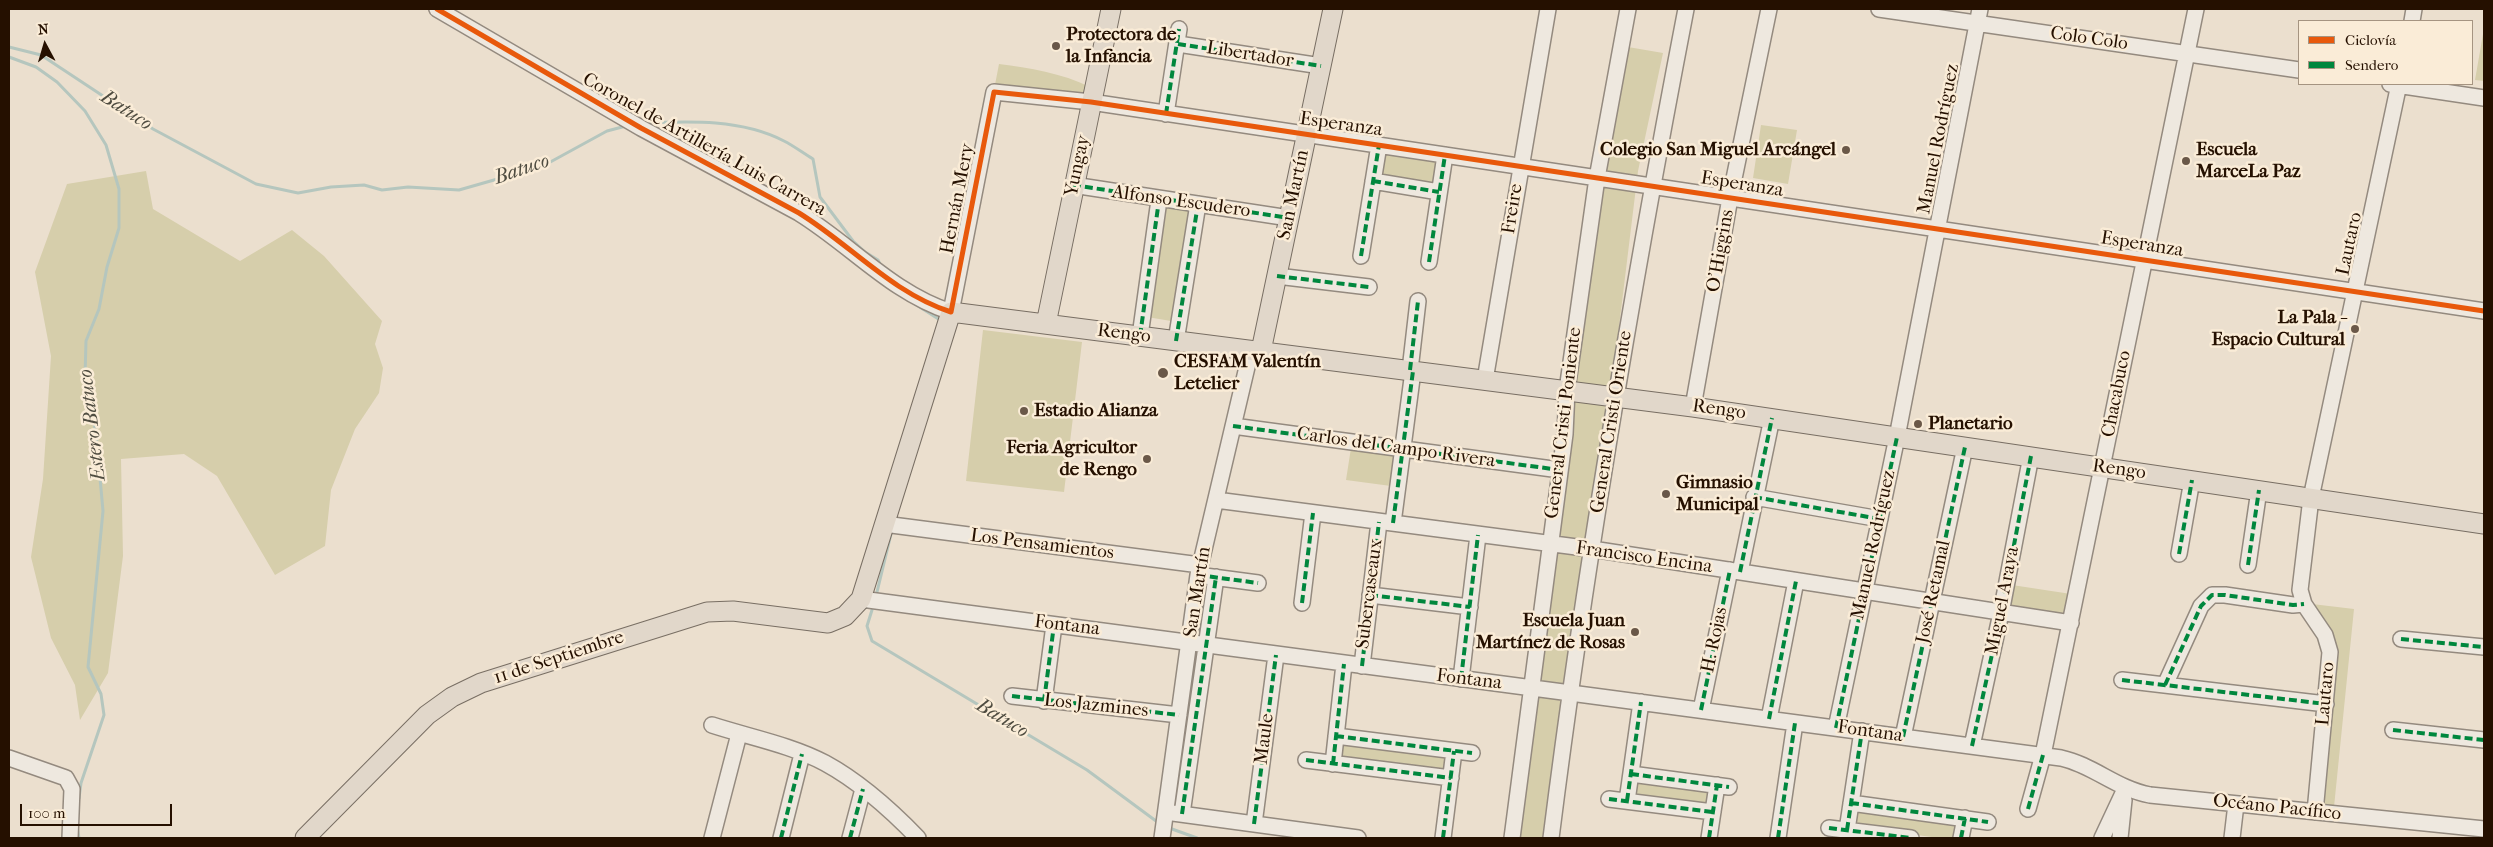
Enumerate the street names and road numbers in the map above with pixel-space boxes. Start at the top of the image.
street label: Colo Colo [2049,22,2129,56]
street label: Libertador [1205,37,1295,73]
street label: Manuel Rodríguez [1913,62,1965,216]
street label: Coronel de Artillería Luis Carrera [578,68,830,222]
street label: Esperanza [1298,108,1384,142]
street label: Yungay [1060,133,1096,199]
street label: Hernán Mery [936,142,980,256]
street label: San Martín [1273,148,1315,242]
street label: Esperanza [1699,167,1785,203]
street label: Alfonso Escudero [1110,181,1252,223]
street label: Freire [1498,182,1528,236]
street label: O'Higgins [1703,208,1739,294]
street label: Lautaro [2332,210,2368,278]
street label: Esperanza [2099,227,2185,263]
street label: Rengo [1096,319,1152,349]
street label: General Cristi Poniente [1541,326,1587,520]
street label: General Cristi Oriente [1586,329,1638,515]
street label: Chacabuco [2097,349,2137,439]
street label: Rengo [1691,395,1747,425]
street label: Carlos del Campo Rivera [1295,423,1497,473]
street label: Rengo [2091,455,2147,485]
street label: Manuel Rodríguez [1847,468,1901,622]
street label: Los Pensamientos [969,525,1115,565]
street label: Francisco Encina [1574,537,1714,579]
street label: Subercaseaux [1352,538,1388,650]
street label: José Retamal [1912,538,1956,646]
street label: San Martín [1180,545,1216,639]
street label: Miguel Araya [1981,545,2025,657]
street label: H. Rojas [1697,605,1733,675]
street label: Fontana [1033,611,1101,641]
street label: 11 de Septiembre [491,626,627,690]
street label: Lautaro [2312,661,2340,727]
street label: Fontana [1435,665,1503,695]
street label: Los Jazmines [1043,689,1149,723]
street label: Maule [1251,712,1279,766]
street label: Fontana [1836,716,1904,748]
street label: Océano Pacífico [2212,790,2342,826]

